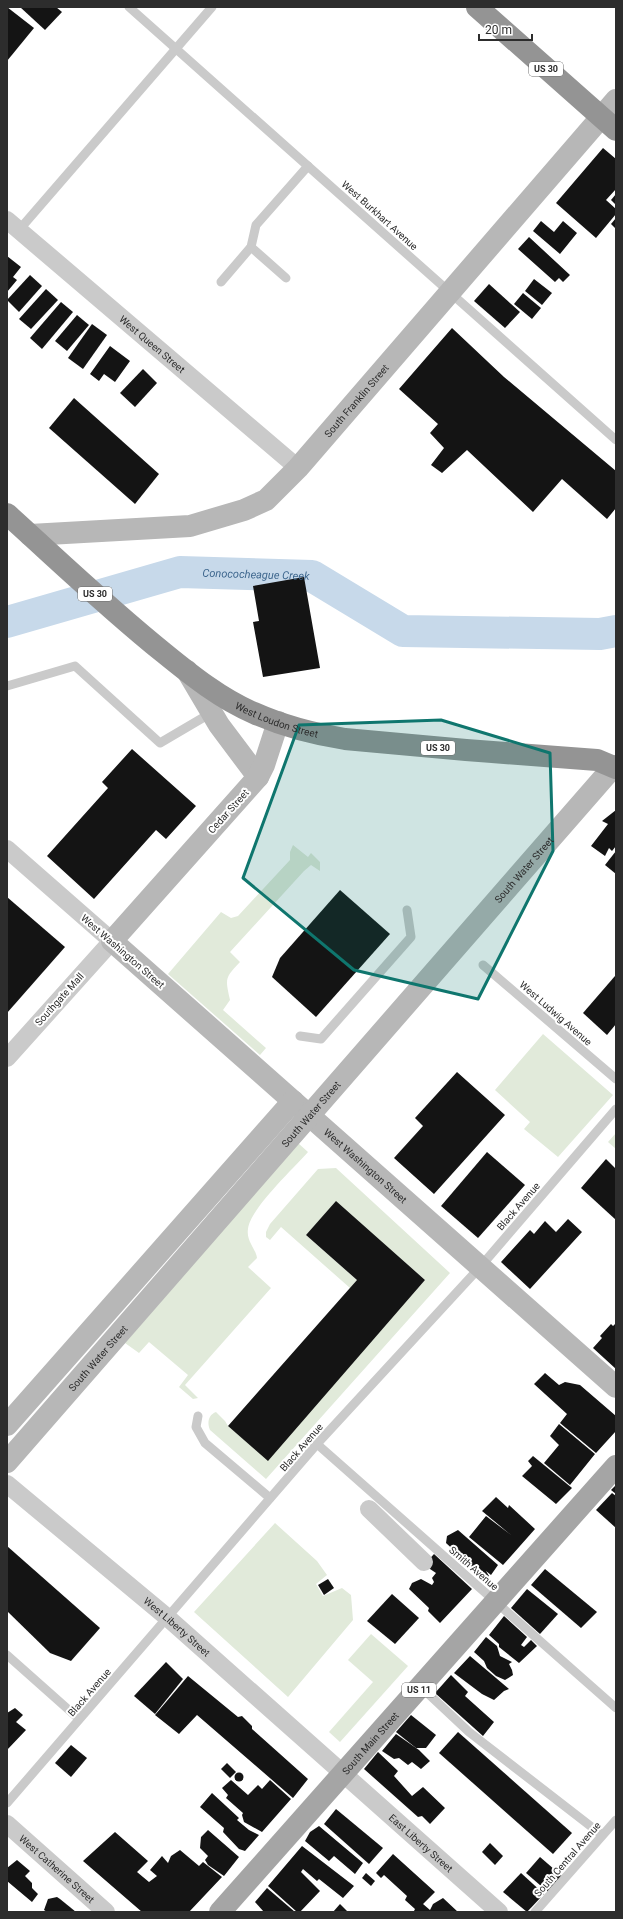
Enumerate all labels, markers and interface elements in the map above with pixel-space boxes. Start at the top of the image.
scale bar [479,16,532,42]
text: 20 m [485,23,512,37]
road number: US 30 [529,62,563,76]
street label: West Burkhart Avenue [340,178,420,252]
street label: West Queen Street [117,313,187,375]
street label: South Franklin Street [322,362,391,440]
water label: Conococheague Creek [202,567,310,583]
road number: US 30 [78,587,112,601]
street label: West Loudon Street [233,700,319,740]
road number: US 30 [421,741,455,755]
street label: Cedar Street [206,787,251,836]
street label: South Water Street [492,835,556,905]
street label: West Washington Street [79,912,167,990]
street label: Southgate Mall [33,971,86,1028]
street label: West Ludwig Avenue [517,979,594,1048]
street label: South Water Street [279,1079,343,1149]
street label: West Washington Street [322,1126,409,1205]
street label: Black Avenue [495,1180,542,1232]
street label: South Water Street [66,1323,130,1393]
street label: Black Avenue [278,1421,325,1473]
street label: Smith Avenue [447,1544,500,1593]
street label: West Liberty Street [141,1595,212,1659]
street label: Black Avenue [66,1666,113,1718]
road number: US 11 [402,1683,436,1697]
street label: South Main Street [340,1710,401,1777]
street label: East Liberty Street [387,1812,455,1874]
street label: South Central Avenue [532,1820,603,1899]
street label: West Catherine Street [17,1833,97,1905]

